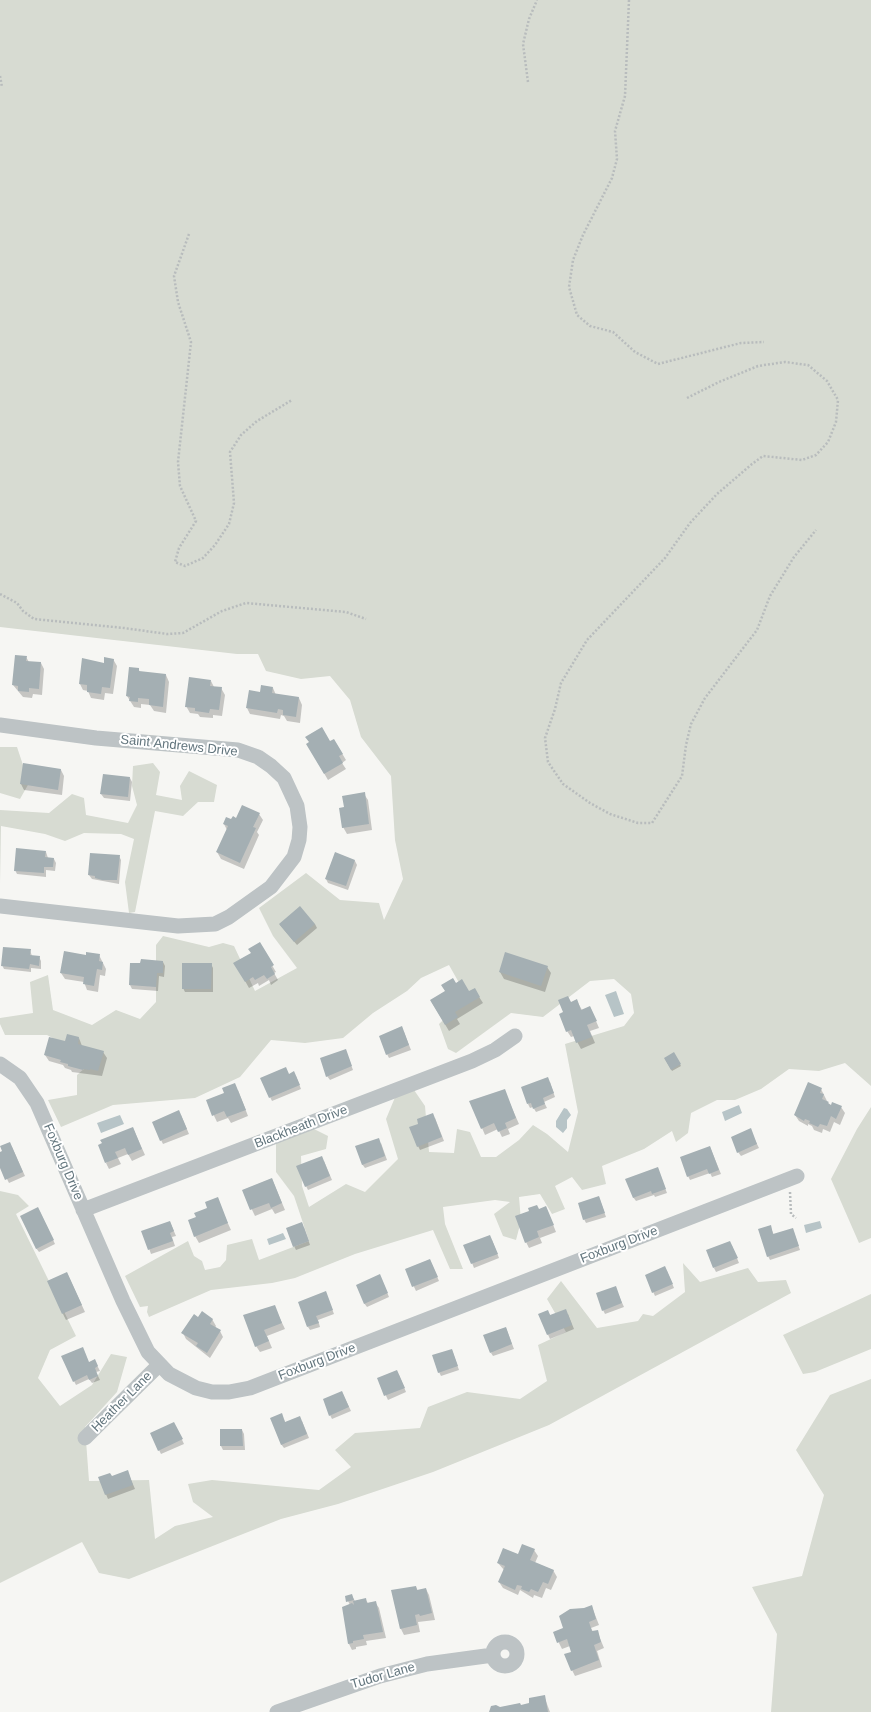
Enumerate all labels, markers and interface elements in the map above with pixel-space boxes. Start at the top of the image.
street label: Saint Andrews Drive [120,732,238,760]
street label: Blackheath Drive [252,1102,350,1152]
street label: Foxburg Drive [40,1121,86,1203]
street label: Foxburg Drive [578,1223,660,1267]
street label: Foxburg Drive [276,1340,358,1384]
street label: Heather Lane [89,1369,155,1435]
street label: Tudor Lane [349,1659,417,1693]

